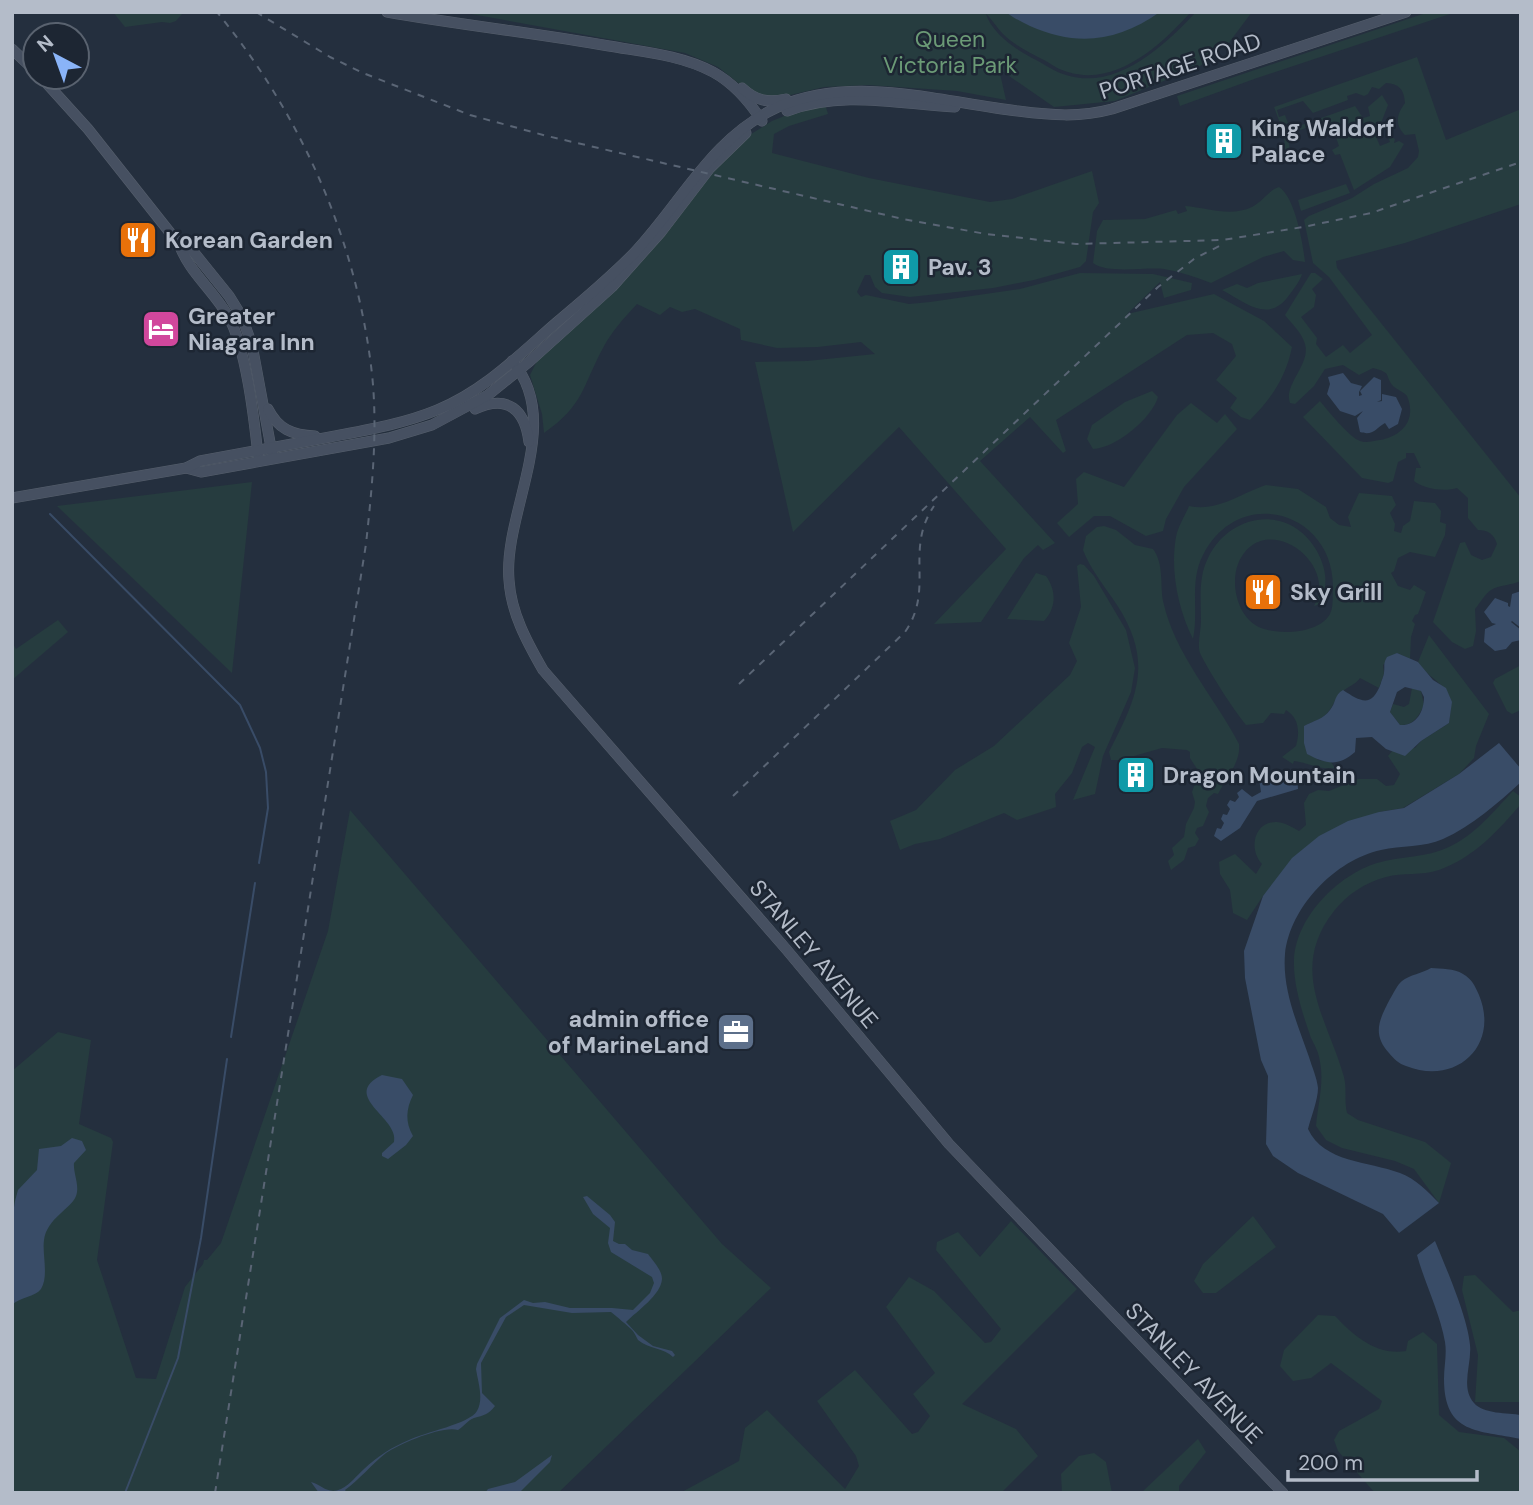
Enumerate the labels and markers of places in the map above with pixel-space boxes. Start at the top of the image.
place label: King Waldorf Palace [1251,113,1394,169]
building icon: King Waldorf Palace [1203,120,1245,162]
restaurant icon: Korean Garden [117,219,159,261]
place label: Korean Garden [165,225,333,255]
building icon: Pav. 3 [880,246,922,288]
place label: Pav. 3 [928,252,992,282]
place label: Greater Niagara Inn [188,301,315,357]
hotel icon: Greater Niagara Inn [140,308,182,350]
restaurant icon: Sky Grill [1242,571,1284,613]
place label: Sky Grill [1290,577,1382,607]
building icon: Dragon Mountain [1115,754,1157,796]
place label: Dragon Mountain [1163,760,1356,790]
place label: admin office of MarineLand [548,1004,709,1060]
office icon: admin office of MarineLand [715,1011,757,1053]

